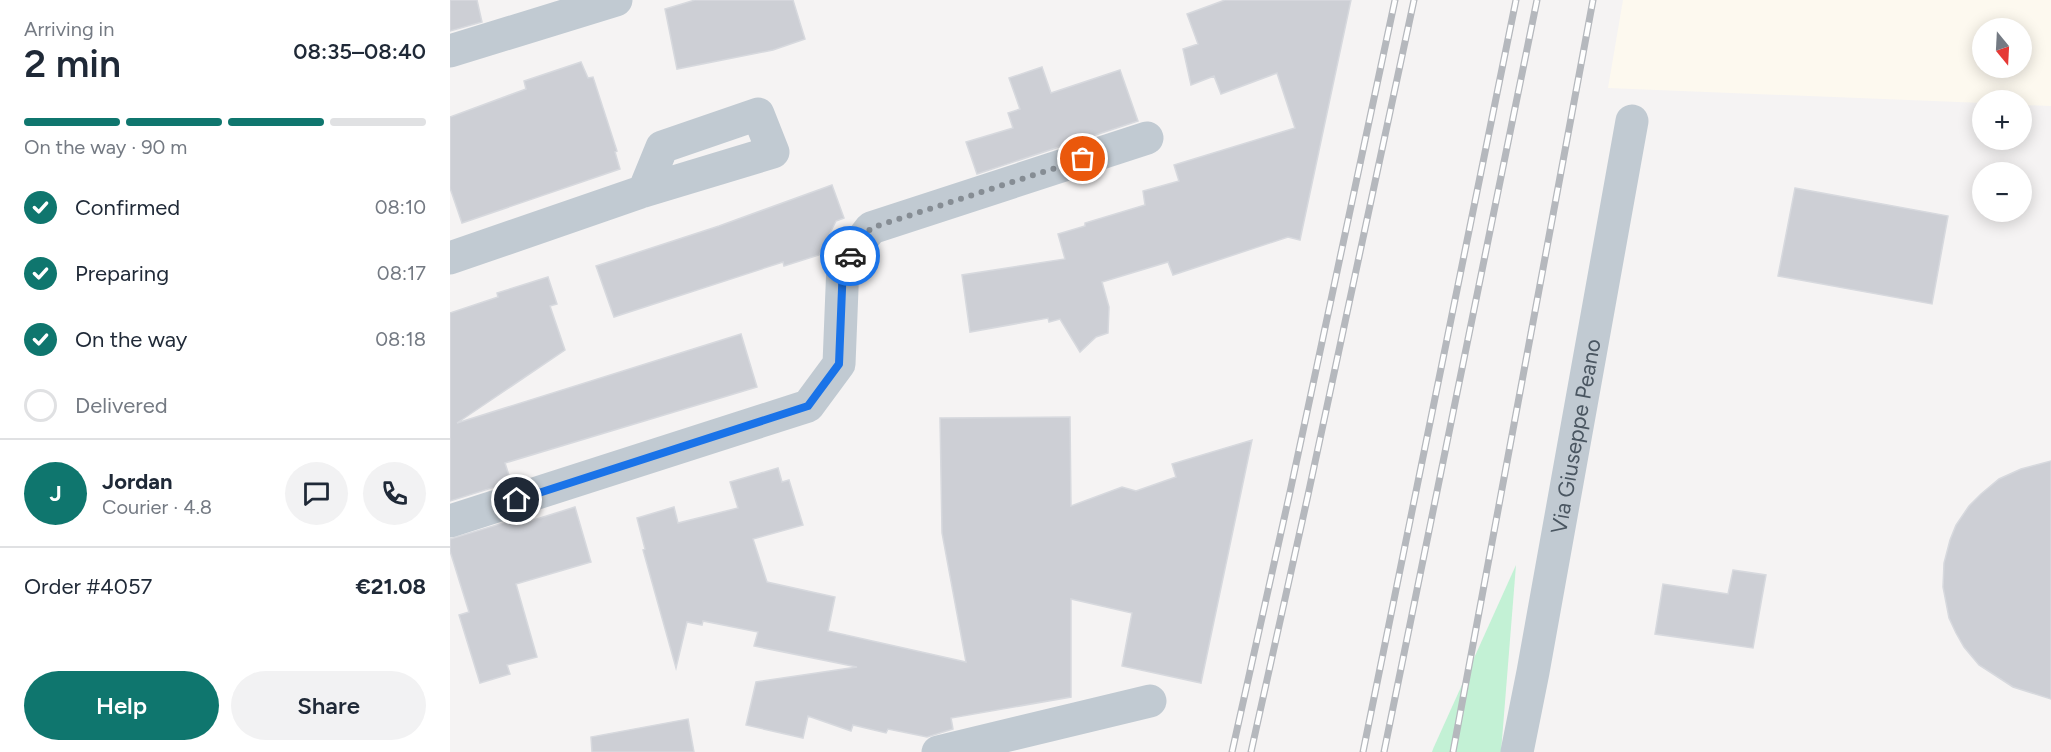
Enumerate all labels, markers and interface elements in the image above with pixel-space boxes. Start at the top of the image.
text: Arriving in [24,17,114,41]
north arrow [1972,18,2032,78]
map controls [1972,18,2032,222]
text: 08:35–08:40 [293,38,426,65]
text: 2 min [24,40,121,87]
button: + [1972,90,2032,150]
pin [1057,133,1108,184]
text: On the way · 90 m [24,135,187,159]
icon: bag [1066,142,1099,175]
button: − [1972,162,2032,222]
icon: check [24,191,57,224]
text: Confirmed [75,194,180,221]
text: 08:10 [375,195,426,219]
courier [820,226,880,286]
icon: car [834,240,867,273]
icon: check [24,257,57,290]
text: Preparing [75,260,169,287]
text: 08:17 [377,261,426,285]
icon: check [24,323,57,356]
text: On the way [75,326,187,353]
text: 08:18 [375,327,426,351]
street label: Via Giuseppe Peano [1545,337,1606,536]
text: Delivered [75,392,168,419]
button: chat [285,462,348,525]
button: phone [363,462,426,525]
text: Jordan [102,468,173,495]
pin [491,474,542,525]
text: J [49,480,62,507]
icon: home [500,483,533,516]
text: Courier · 4.8 [102,495,212,519]
text: Order #4057 [24,573,152,600]
text: €21.08 [356,573,426,600]
button: Help [24,671,219,740]
button: Share [231,671,426,740]

